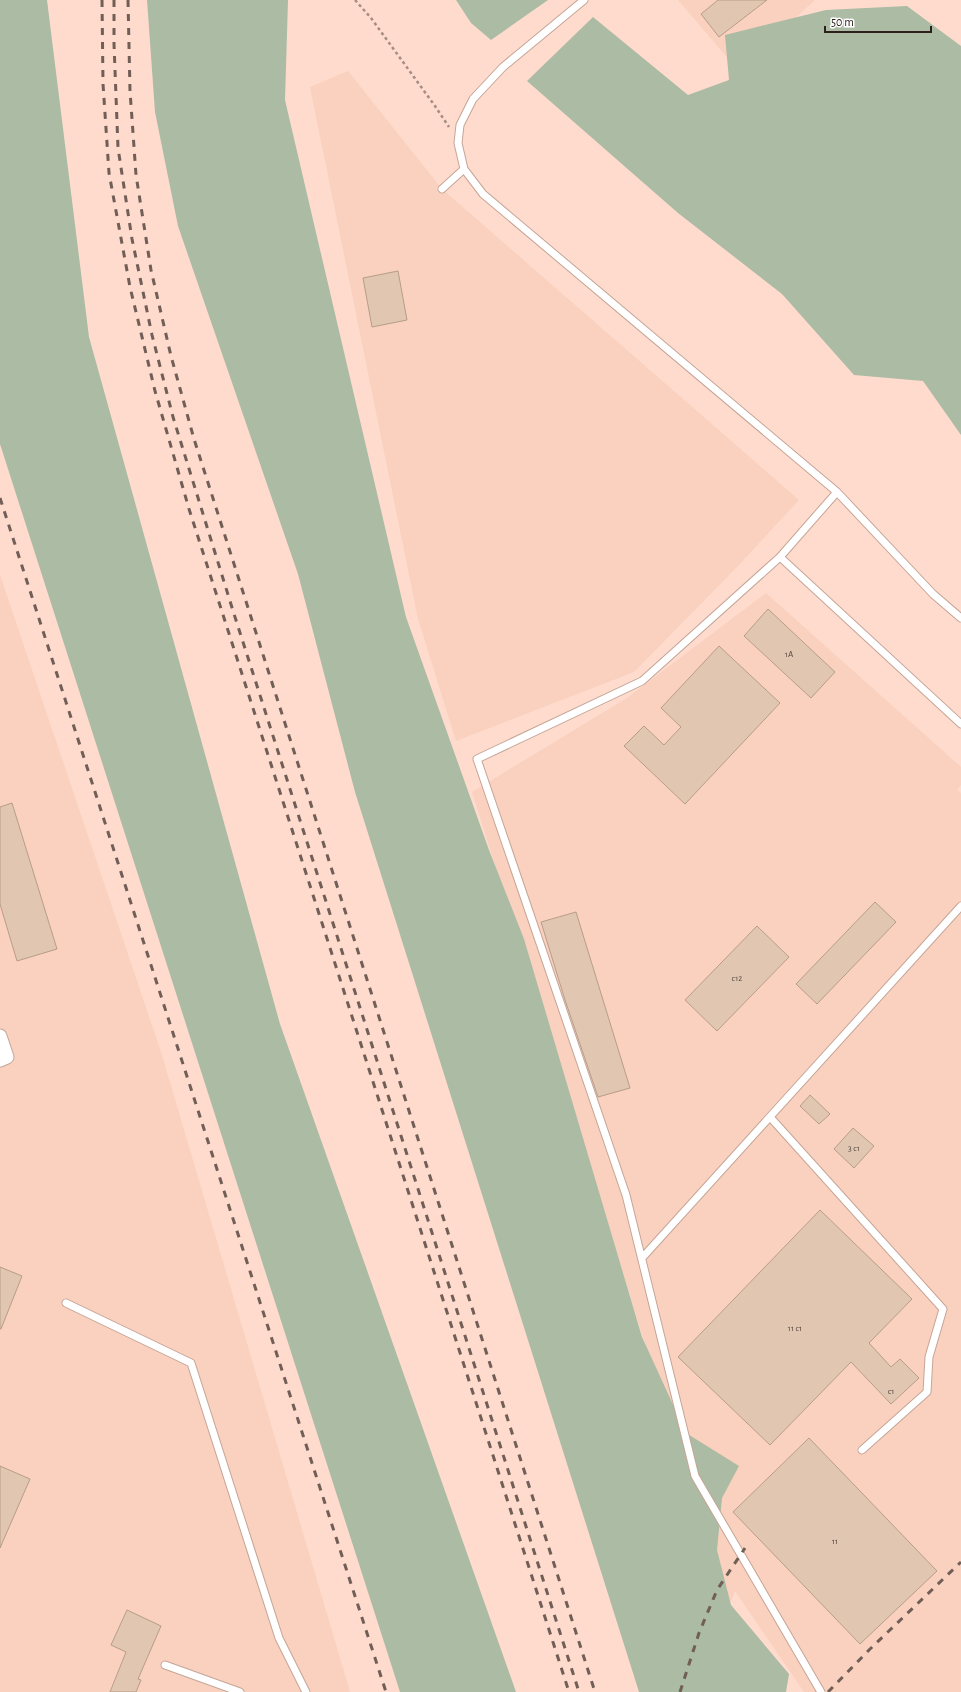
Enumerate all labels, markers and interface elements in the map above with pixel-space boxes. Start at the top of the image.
scale bar [825,8,931,34]
text: 50 m [831,16,854,28]
house number: 1А [785,650,794,659]
house number: с12 [732,974,742,983]
house number: 3 с1 [848,1144,860,1153]
house number: 11 с1 [788,1324,802,1333]
house number: с1 [888,1387,894,1396]
house number: 11 [832,1537,838,1546]

